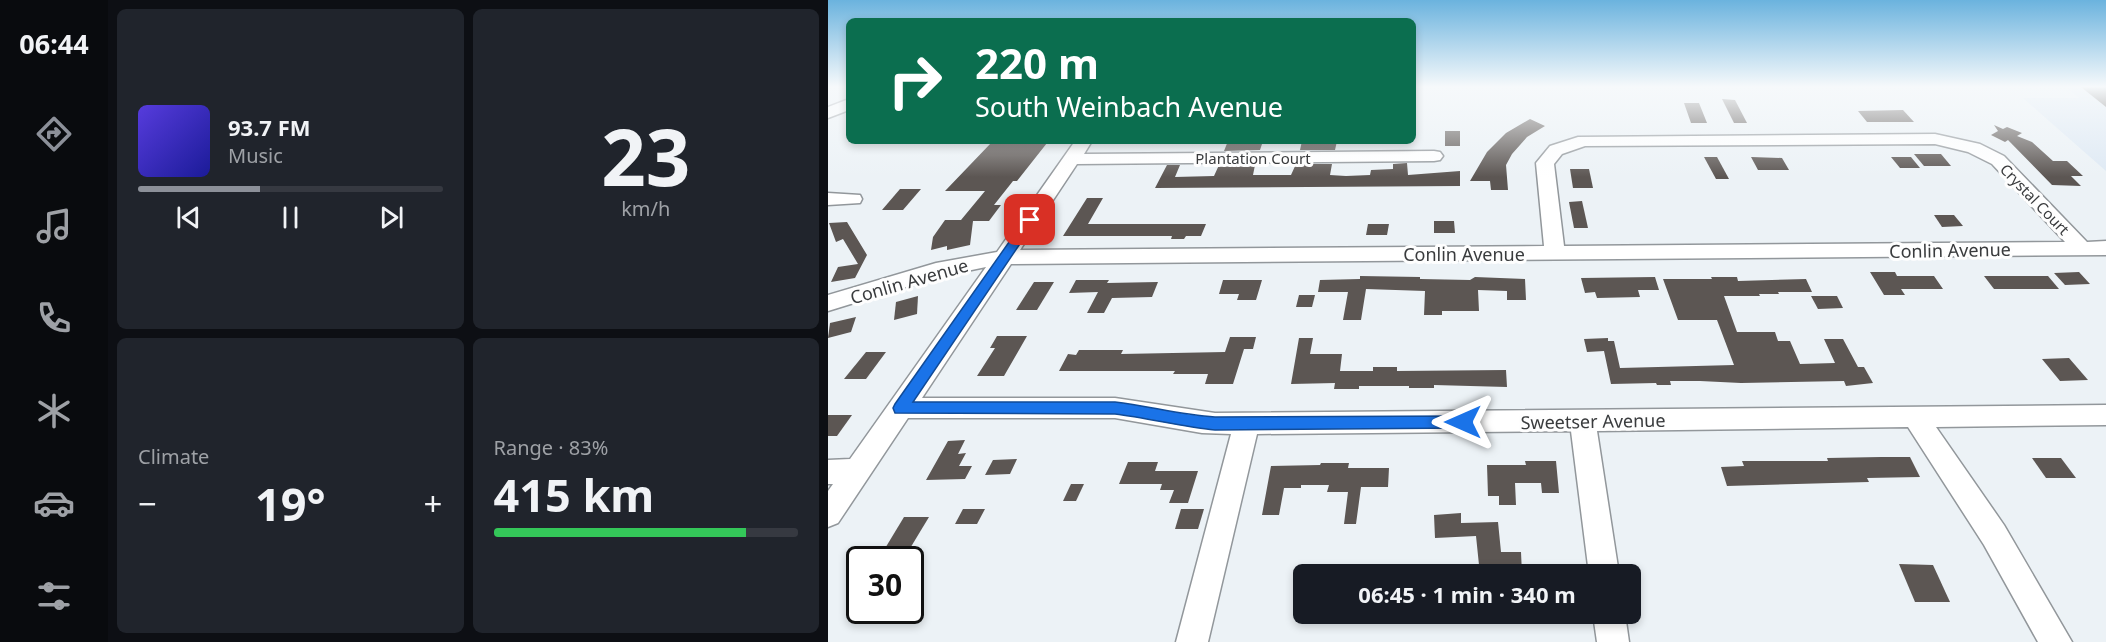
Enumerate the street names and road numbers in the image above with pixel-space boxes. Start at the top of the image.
street label: Plantation Court [1195,148,1311,168]
street label: Crystal Court [1996,159,2074,239]
street label: Conlin Avenue [1889,237,2011,263]
street label: Conlin Avenue [1403,242,1525,266]
street label: Conlin Avenue [847,253,971,309]
street label: Sweetser Avenue [1520,408,1666,434]

